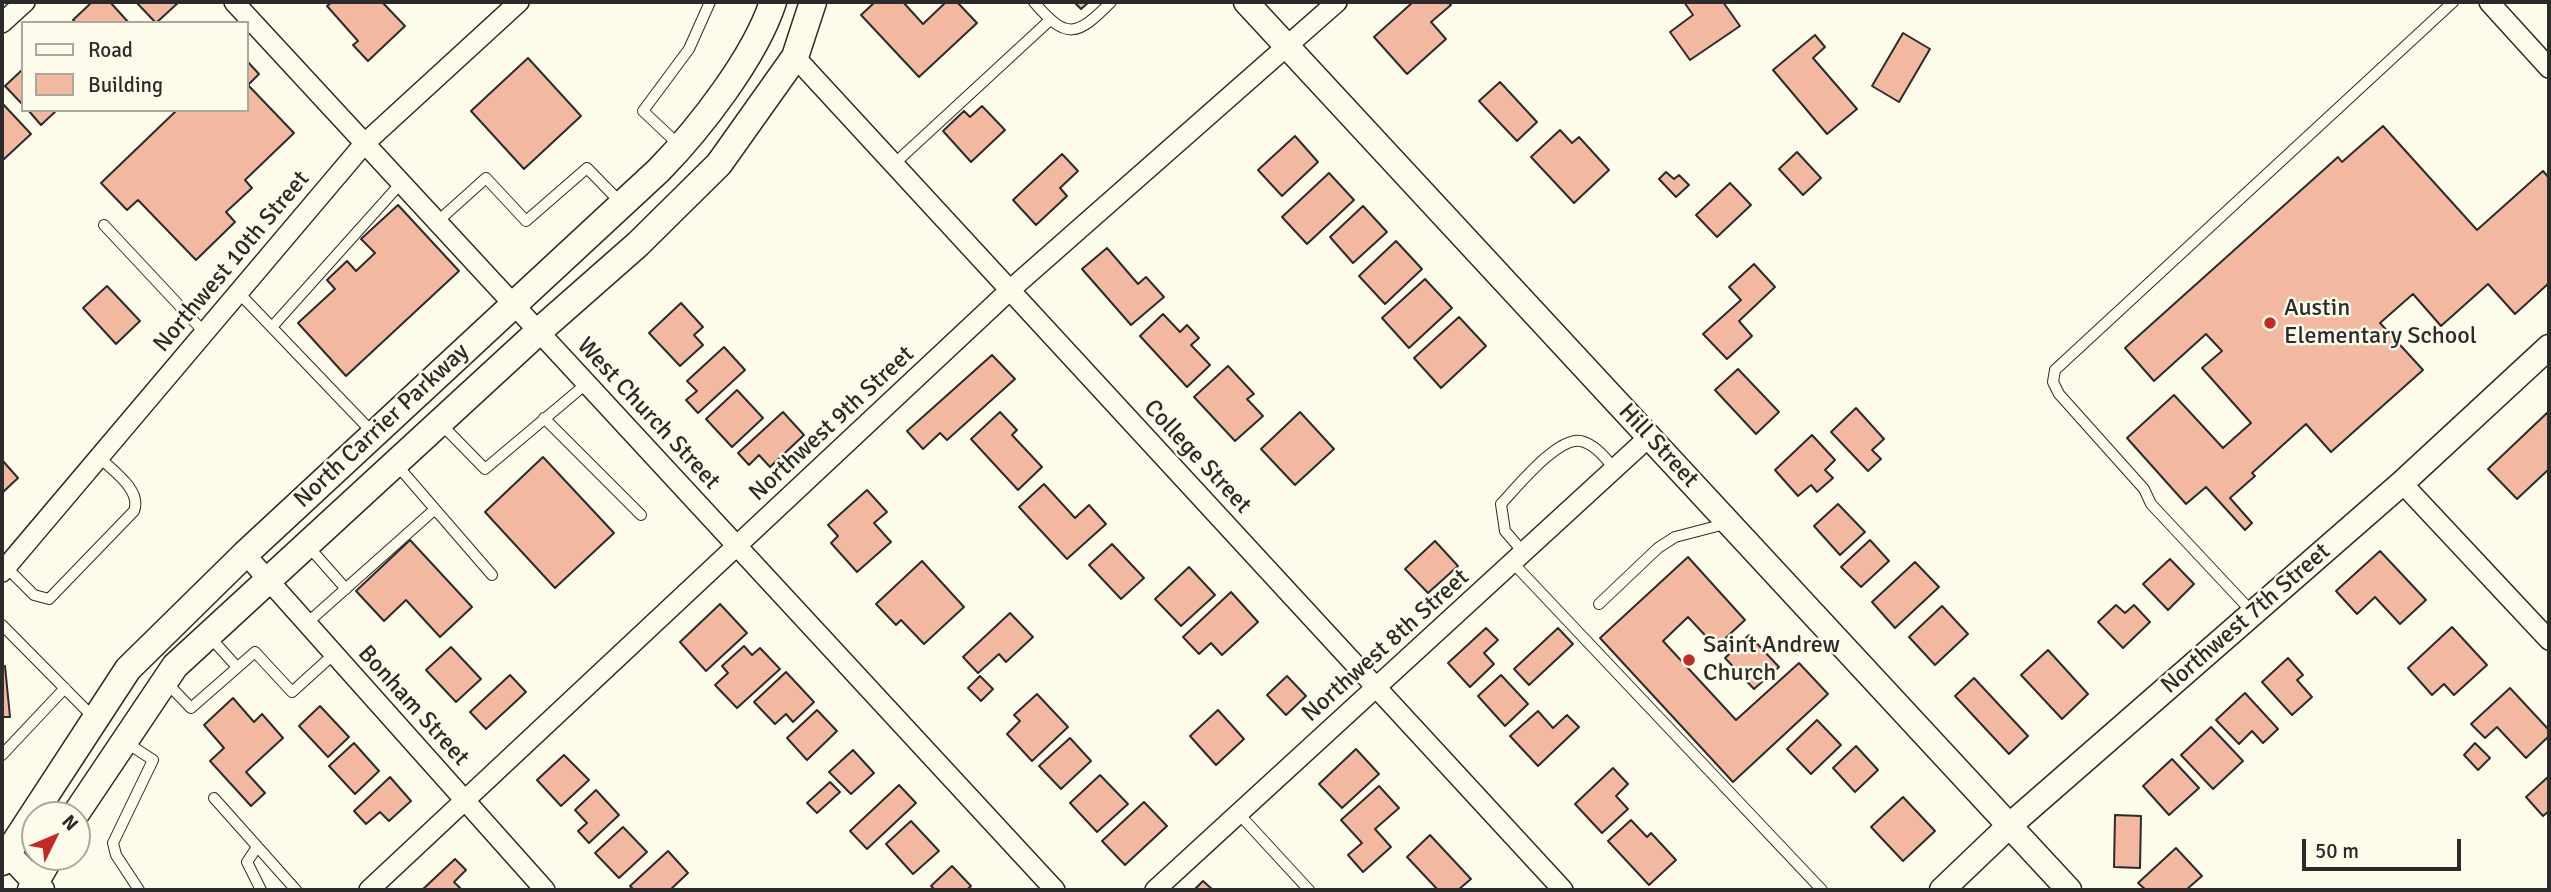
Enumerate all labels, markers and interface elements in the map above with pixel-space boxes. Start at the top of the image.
legend [21,21,248,112]
text: Road [88,37,133,63]
text: Building [88,72,163,98]
street label: Northwest 10th Street [148,166,316,358]
place label: Austin Elementary School [2284,295,2477,351]
marker: Austin Elementary School [2262,315,2278,331]
street label: West Church Street [570,332,726,496]
street label: North Carrier Parkway [289,338,475,514]
street label: Northwest 9th Street [744,340,920,508]
street label: College Street [1137,394,1257,520]
street label: Hill Street [1612,398,1704,494]
street label: Northwest 7th Street [2156,538,2336,700]
street label: Northwest 8th Street [1297,563,1475,729]
place label: Saint Andrew Church [1703,632,1840,688]
street label: Bonham Street [351,640,475,772]
marker: Saint Andrew Church [1681,652,1697,668]
north arrow [21,801,91,871]
text: N [57,810,83,836]
scale bar [2306,826,2465,870]
text: 50 m [2315,838,2359,864]

